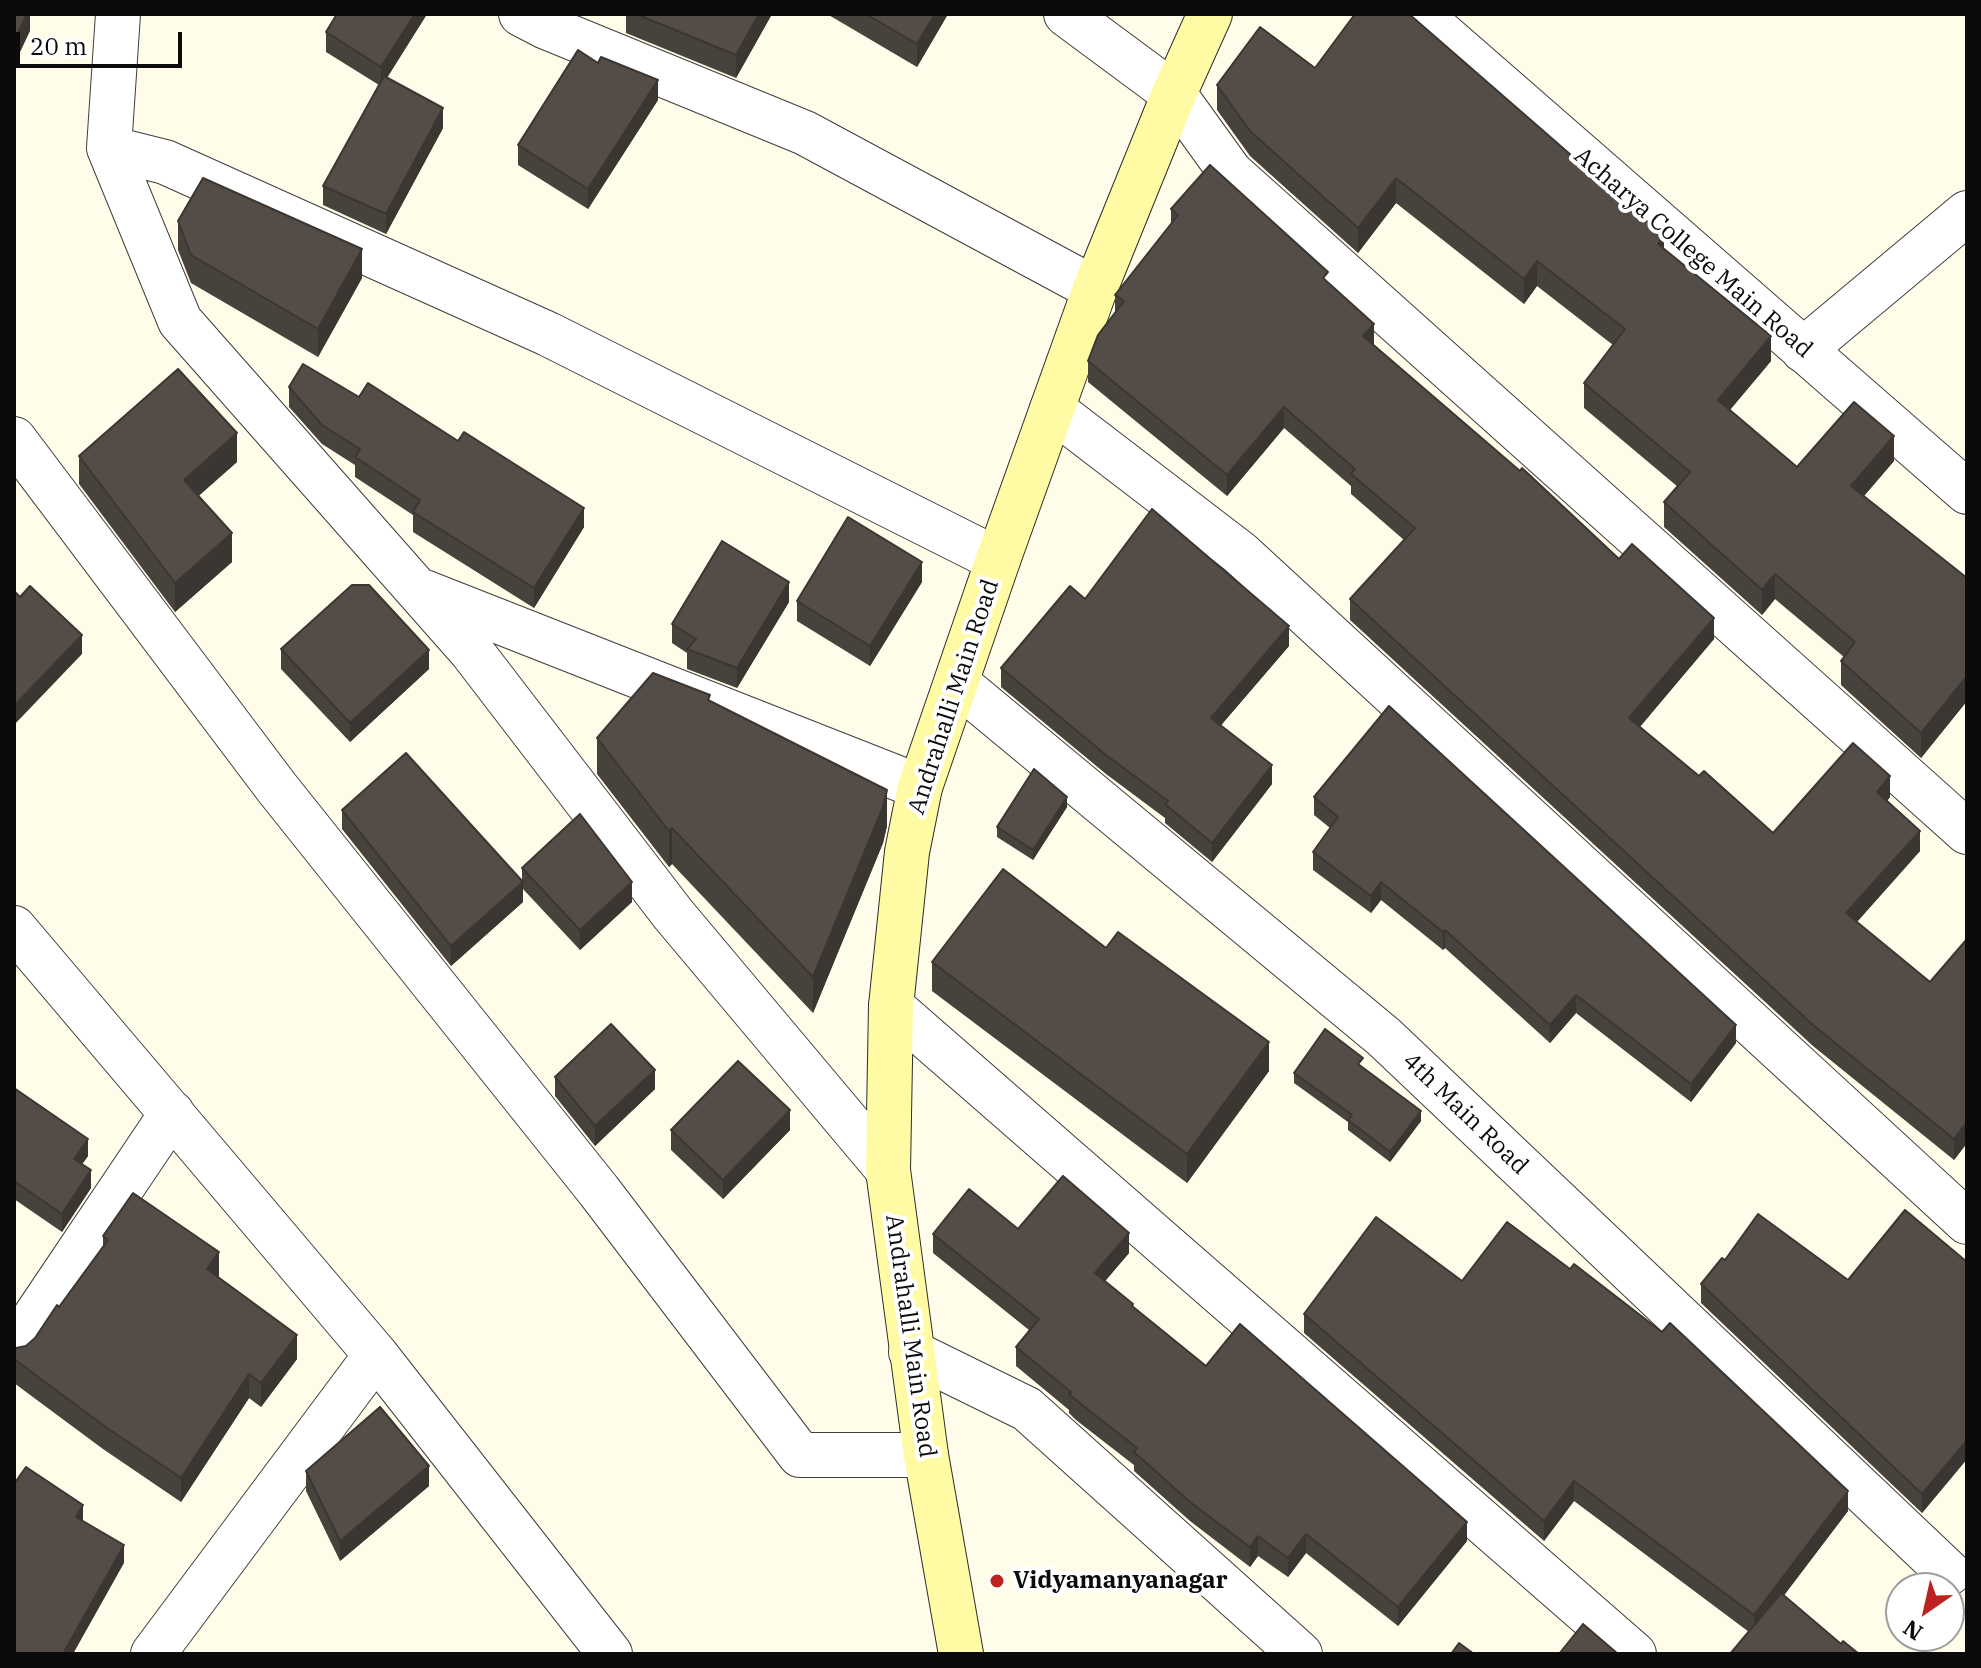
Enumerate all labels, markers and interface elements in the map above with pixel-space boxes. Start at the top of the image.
scale bar [20,16,186,66]
text: 20 m [30,30,87,62]
street label: Acharya College Main Road [1568,142,1818,364]
street label: Andrahalli Main Road [902,576,1006,818]
street label: 4th Main Road [1396,1047,1534,1181]
street label: Andrahalli Main Road [879,1212,941,1460]
place label: Vidyamanyanagar [1013,1567,1228,1595]
marker: Vidyamanyanagar [988,1572,1006,1590]
north arrow [1885,1572,1965,1652]
text: N [1897,1614,1928,1648]

